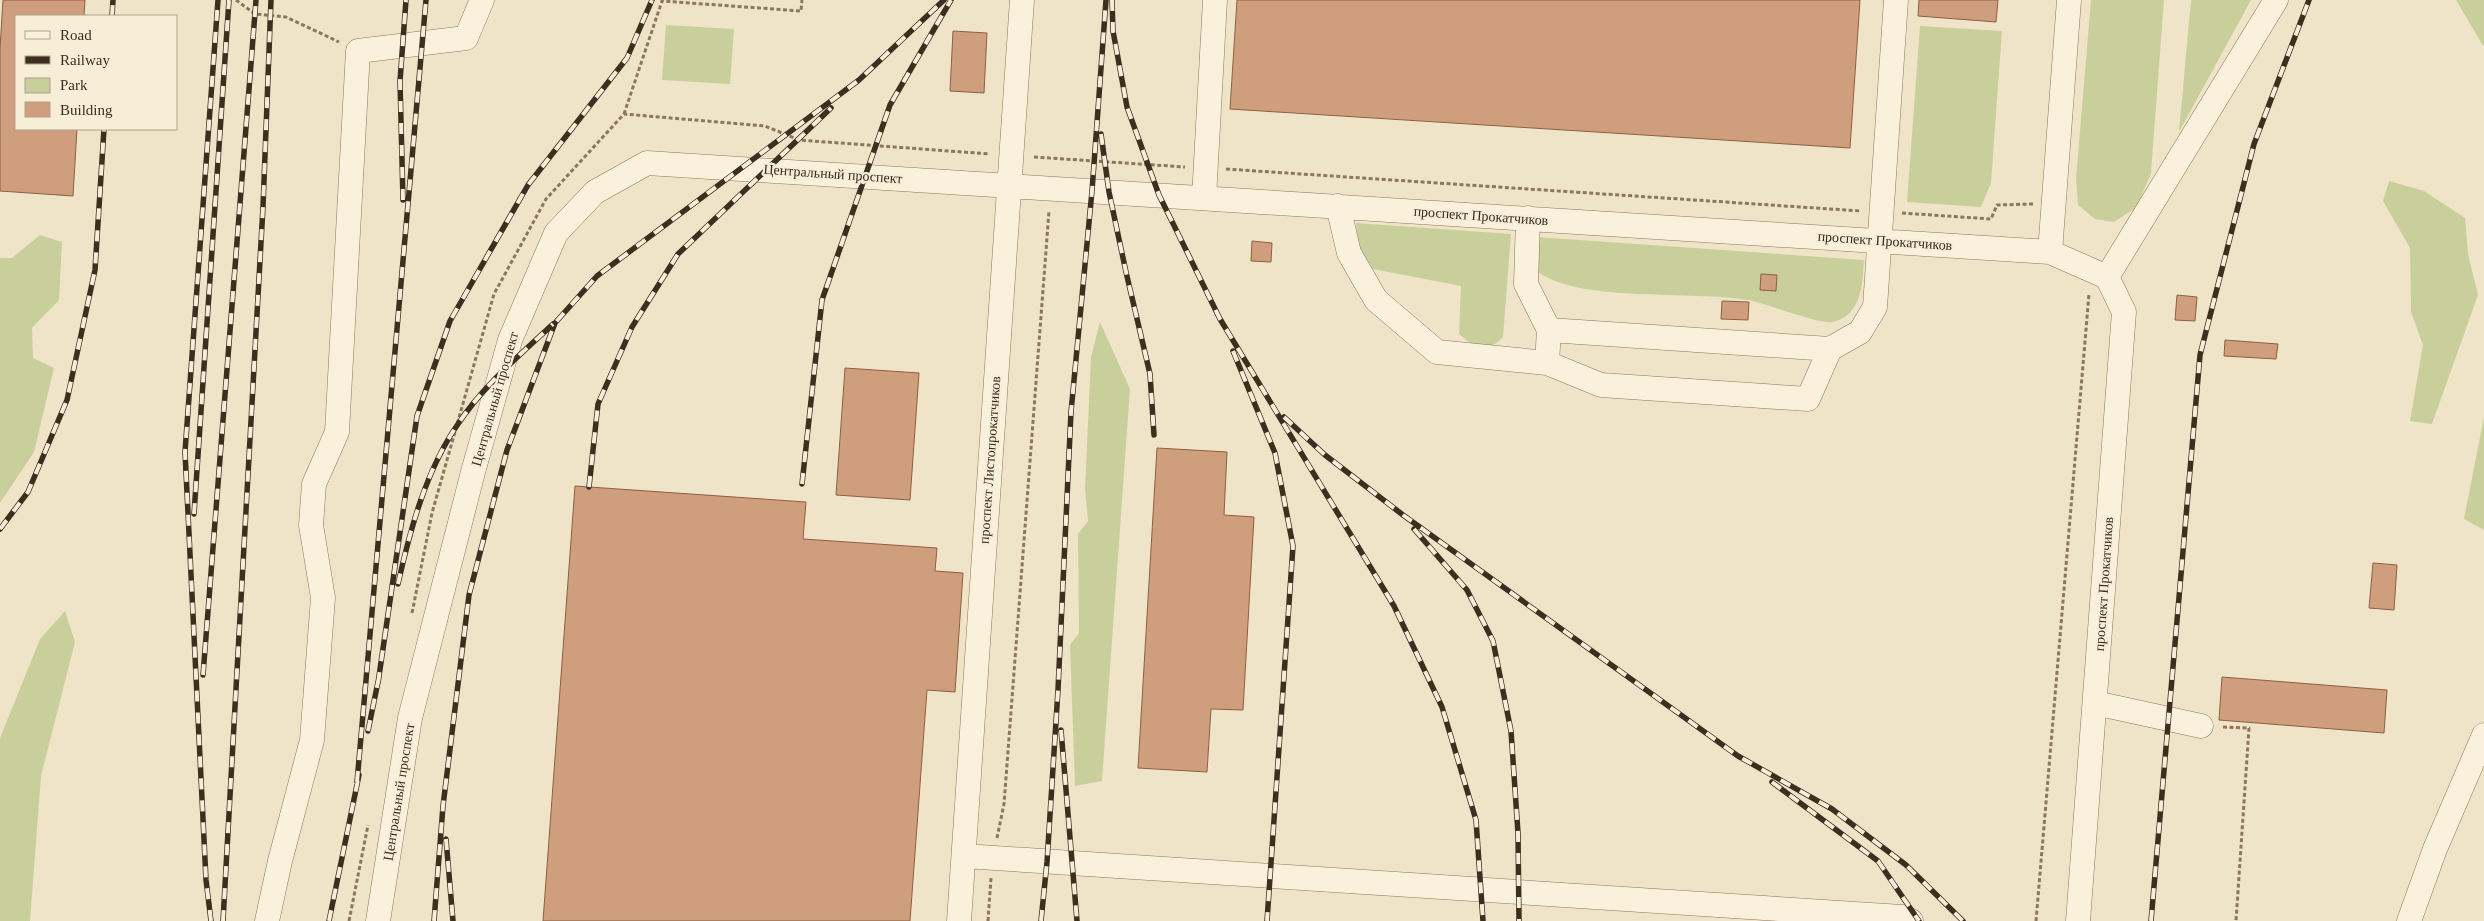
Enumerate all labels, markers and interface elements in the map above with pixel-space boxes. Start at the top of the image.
legend [15,15,178,130]
text: Road [60,27,92,43]
text: Railway [60,52,110,68]
text: Park [60,77,88,93]
text: Building [60,102,113,118]
street label: Центральный проспект [763,162,903,186]
street label: проспект Прокатчиков [1413,204,1549,228]
street label: проспект Прокатчиков [1817,229,1953,253]
street label: Центральный проспект [469,330,521,468]
street label: проспект Листопрокатчиков [977,375,1003,545]
street label: проспект Прокатчиков [2092,516,2116,652]
street label: Центральный проспект [381,722,417,862]

